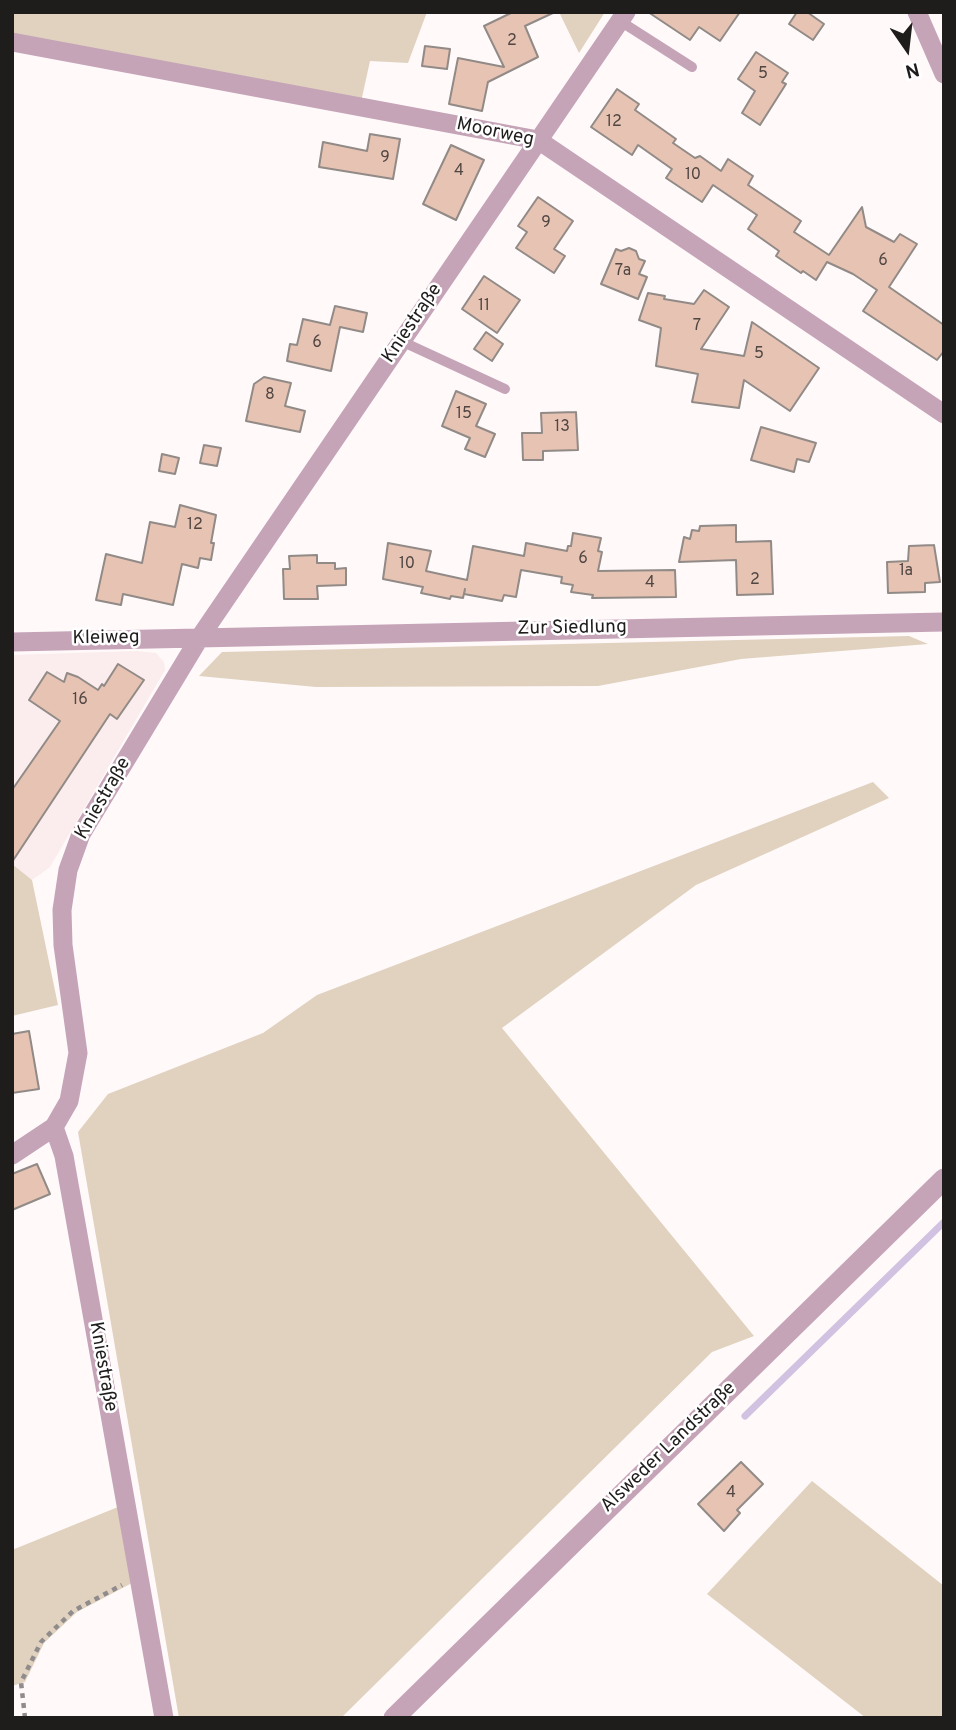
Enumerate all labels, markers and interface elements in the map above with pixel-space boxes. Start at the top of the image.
north arrow [872,14,942,84]
house number: 2 [507,32,517,52]
text: N [903,56,922,83]
house number: 5 [758,65,768,85]
house number: 12 [606,113,622,133]
street label: Moorweg [454,114,536,152]
house number: 9 [380,149,390,169]
house number: 4 [454,162,464,182]
house number: 10 [685,166,701,186]
house number: 9 [541,214,551,234]
house number: 6 [878,252,888,272]
house number: 7a [615,262,631,282]
street label: Kniestraße [378,280,448,368]
house number: 11 [478,297,490,317]
house number: 7 [693,317,701,337]
house number: 6 [312,334,322,354]
house number: 5 [754,345,764,365]
house number: 8 [265,386,275,406]
house number: 15 [456,405,472,425]
house number: 13 [554,418,570,438]
house number: 12 [187,516,203,536]
house number: 6 [578,550,588,570]
house number: 10 [399,555,415,575]
house number: 1a [899,562,913,582]
house number: 2 [750,571,760,591]
house number: 4 [645,574,655,594]
street label: Zur Siedlung [517,617,627,641]
street label: Kleiweg [72,627,140,651]
house number: 16 [72,691,88,711]
street label: Kniestraße [71,754,137,844]
street label: Kniestraße [83,1320,121,1414]
street label: Alsweder Landstraße [597,1378,741,1518]
house number: 4 [726,1484,736,1504]

